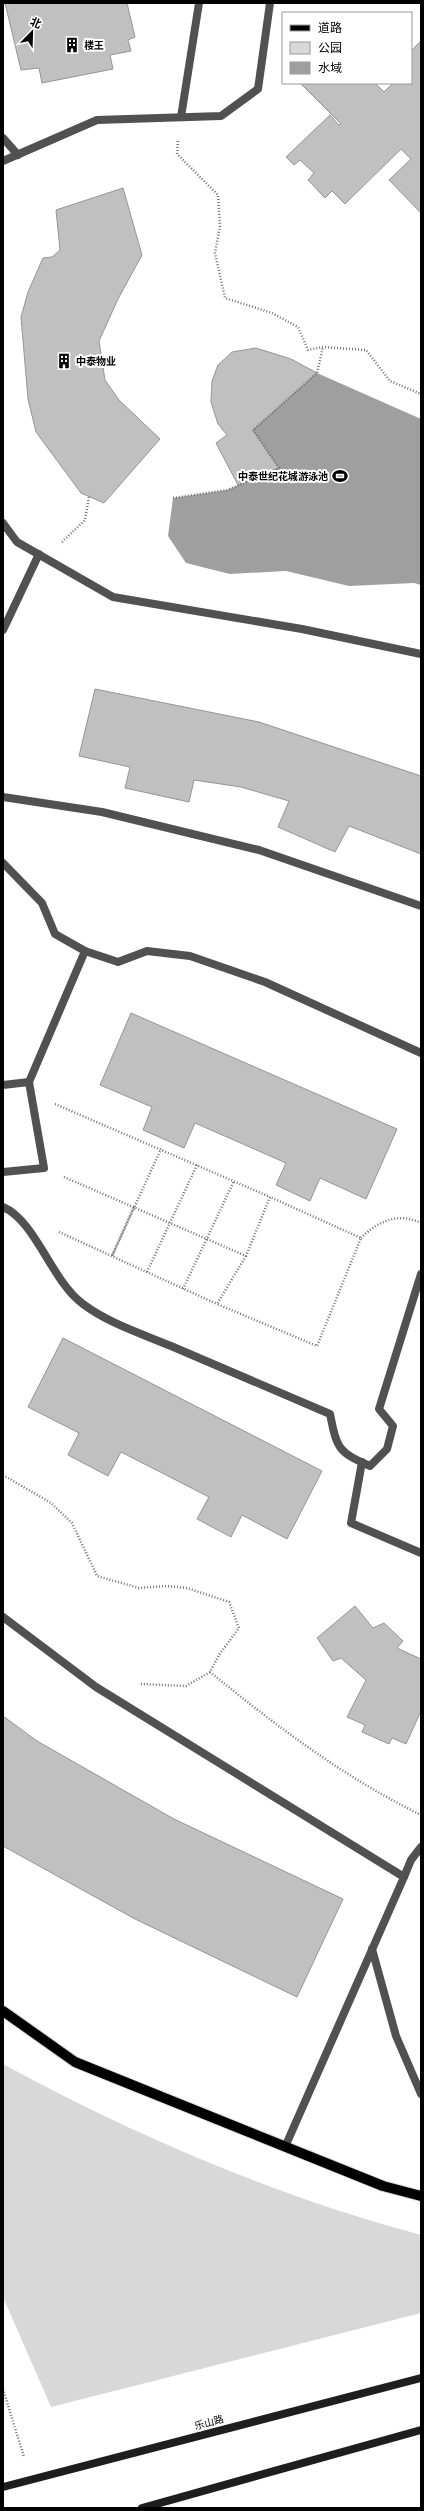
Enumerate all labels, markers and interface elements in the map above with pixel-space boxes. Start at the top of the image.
north arrow [12,12,52,52]
legend [282,12,412,84]
text: 北 [29,15,43,30]
text: 道路 [318,21,342,35]
building icon: 楼王 [63,36,81,54]
place label: 楼王 [84,40,104,51]
text: 公园 [318,41,342,55]
text: 水域 [318,61,342,75]
building icon: 中泰物业 [55,352,73,370]
place label: 中泰物业 [76,356,116,367]
sports icon: 中泰世纪花城游泳池 [331,467,349,485]
place label: 中泰世纪花城游泳池 [238,470,328,482]
street label: 乐山路 [193,2413,225,2432]

